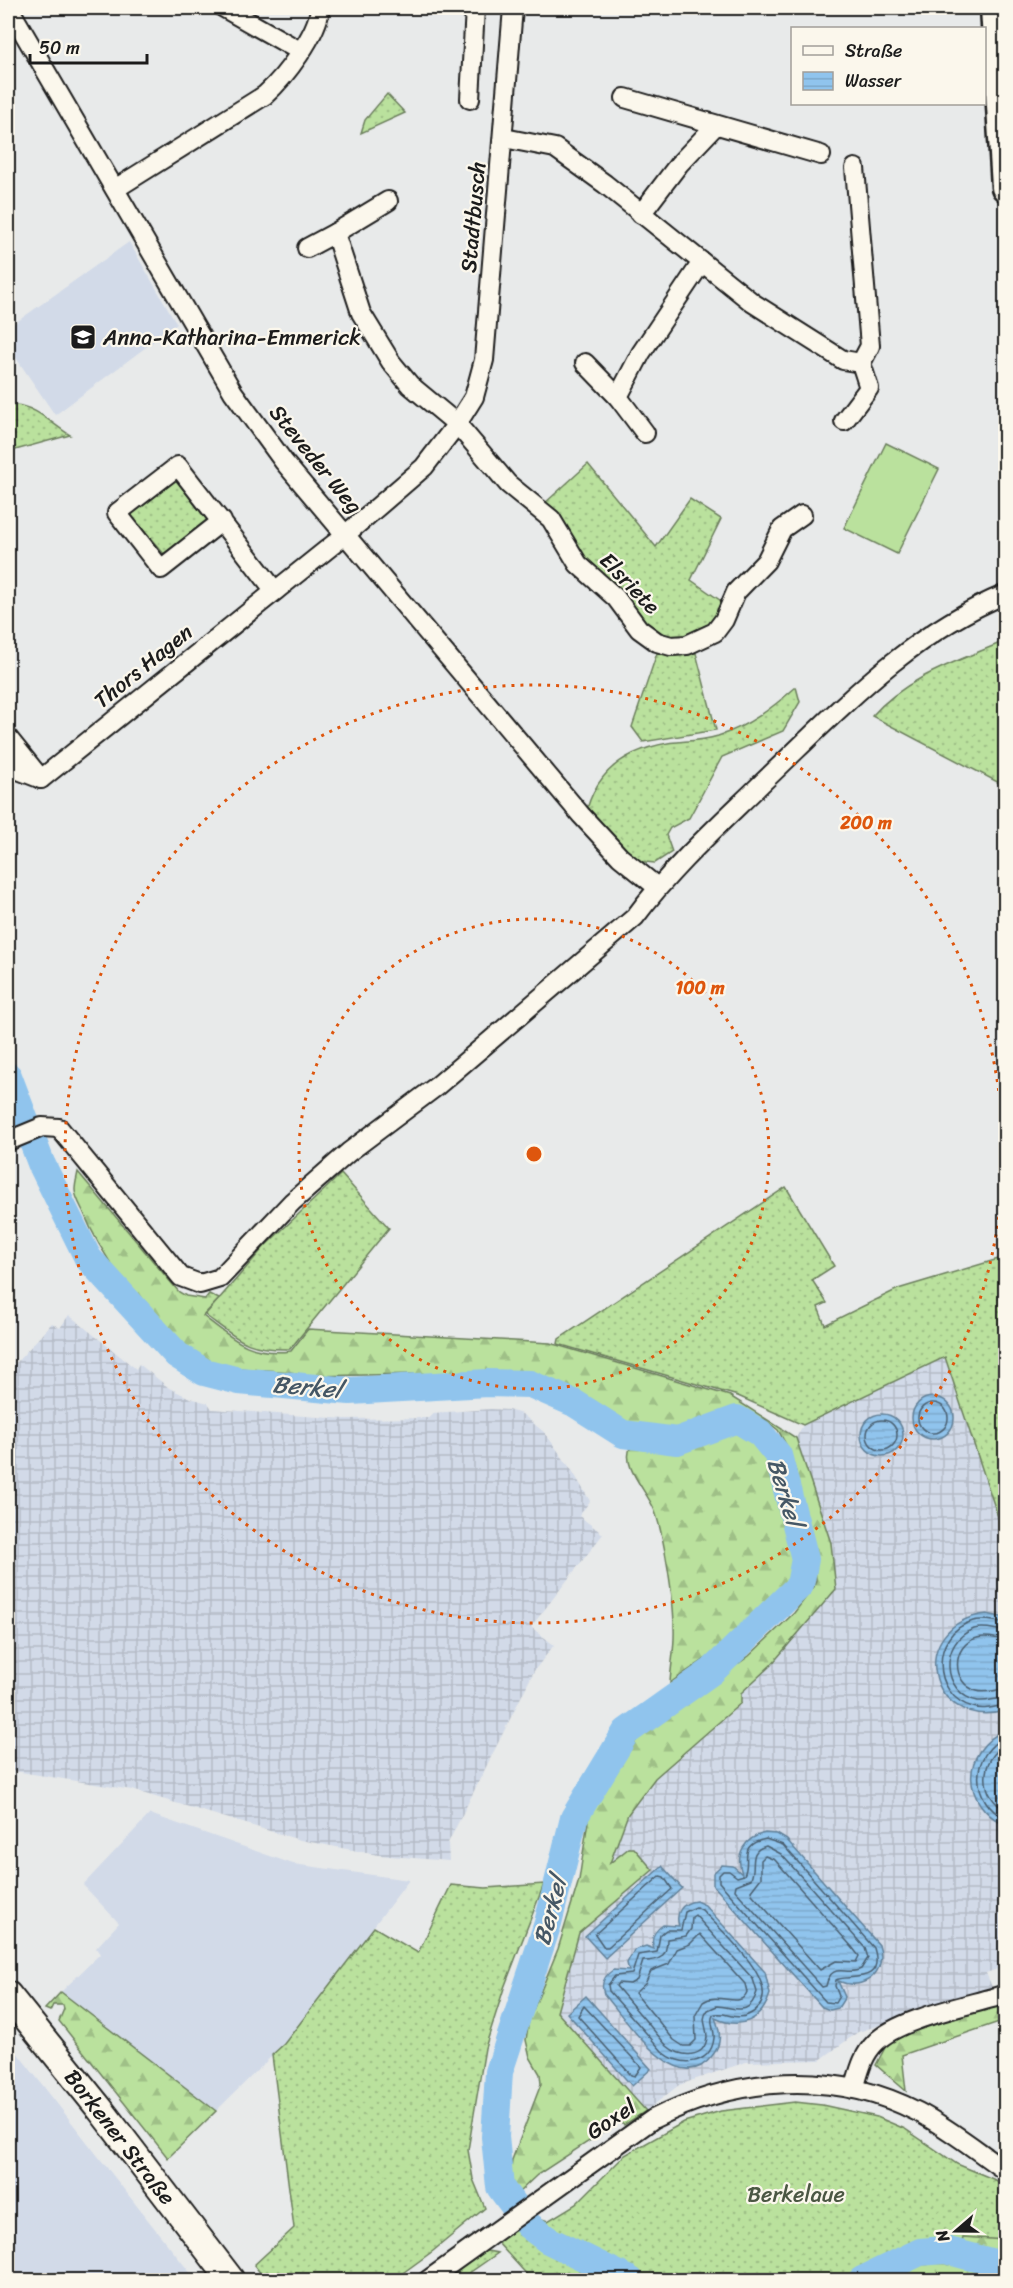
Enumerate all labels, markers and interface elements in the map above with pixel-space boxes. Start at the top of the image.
scale bar [30,27,147,65]
legend [791,27,986,105]
text: 50 m [39,32,80,64]
text: Straße [845,35,902,67]
text: Wasser [845,65,903,97]
street label: Stadtbusch [449,160,497,274]
place label: Anna-Katharina-Emmerick [102,318,361,357]
school or university icon: Anna-Katharina-Emmerick [68,322,98,352]
street label: Steveder Weg [259,395,373,523]
street label: Elsriete [590,542,670,624]
street label: Thors Hagen [85,613,202,719]
text: 200 m [839,807,892,839]
text: 100 m [676,972,725,1004]
centre of rings [524,1144,544,1164]
water label: Berkel [271,1363,348,1411]
water label: Berkel [755,1453,817,1536]
water label: Berkel [521,1867,581,1950]
street label: Borkener Straße [54,2060,186,2214]
street label: Goxel [578,2087,645,2150]
park label: Berkelaue [747,2175,845,2214]
north arrow [926,2201,986,2261]
text: N [927,2225,958,2247]

